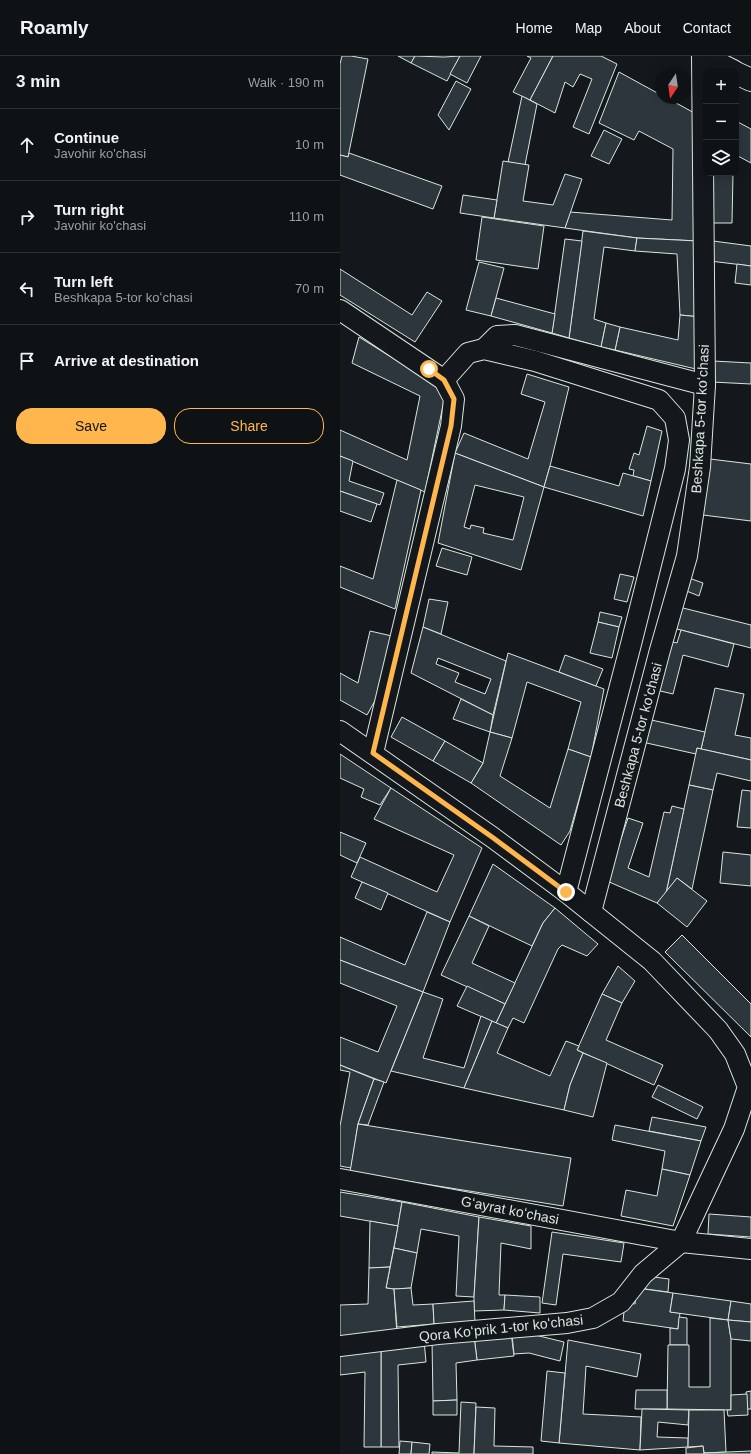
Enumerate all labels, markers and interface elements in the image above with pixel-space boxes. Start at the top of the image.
text: Roamly [20,17,89,38]
text: Home [516,20,553,36]
text: Map [575,20,602,36]
text: About [624,20,661,36]
text: Contact [683,20,731,36]
north arrow [655,68,691,104]
map controls [703,68,739,176]
button: + [703,68,739,104]
text: 3 min [16,72,60,91]
text: Walk · 190 m [248,75,324,90]
button: − [703,104,739,140]
text: Continue [54,129,119,146]
icon: ahead [16,134,38,156]
text: 10 m [295,137,324,152]
button: layers [703,140,739,176]
text: Javohir ko'chasi [54,146,146,161]
text: Turn right [54,201,124,218]
icon: right [16,206,38,228]
text: 110 m [289,209,324,224]
text: Javohir ko'chasi [54,218,146,233]
text: Turn left [54,273,113,290]
icon: left [16,278,38,300]
text: 70 m [295,281,324,296]
text: Beshkapa 5-tor koʻchasi [54,290,193,305]
street label: Beshkapa 5-tor koʻchasi [688,344,712,494]
icon: arrive [16,350,38,372]
text: Arrive at destination [54,352,199,369]
route start [420,360,438,378]
button: Save [16,408,166,444]
button: Share [174,408,324,444]
street label: Beshkapa 5-tor koʻchasi [611,661,665,809]
route end [557,883,575,901]
street label: Gʻayrat koʻchasi [460,1193,560,1227]
street label: Qora Koʻprik 1-tor koʻchasi [418,1311,584,1345]

